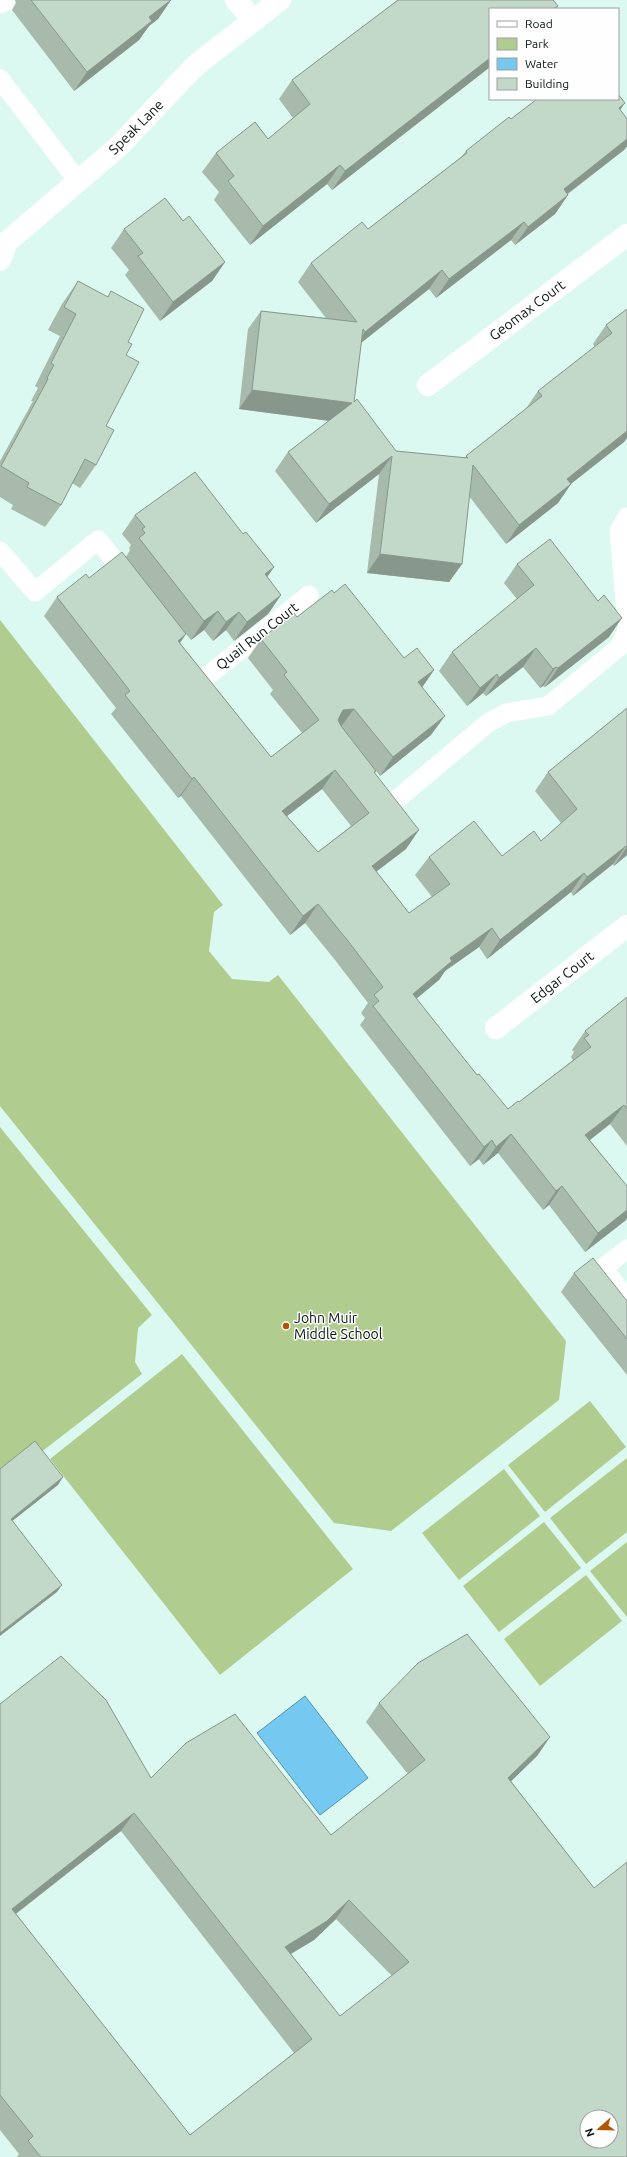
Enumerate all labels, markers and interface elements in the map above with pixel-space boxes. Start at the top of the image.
legend [489,8,619,100]
text: Road [525,17,553,30]
text: Park [525,37,549,50]
text: Water [525,57,558,70]
text: Building [525,77,569,90]
street label: Speak Lane [105,96,167,158]
street label: Geomax Court [486,276,568,344]
street label: Quail Run Court [213,599,302,673]
street label: Edgar Court [527,947,597,1006]
place label: John Muir Middle School [294,1310,383,1342]
marker: John Muir Middle School [281,1321,291,1331]
north arrow [579,2109,619,2149]
text: N [583,2127,597,2138]

